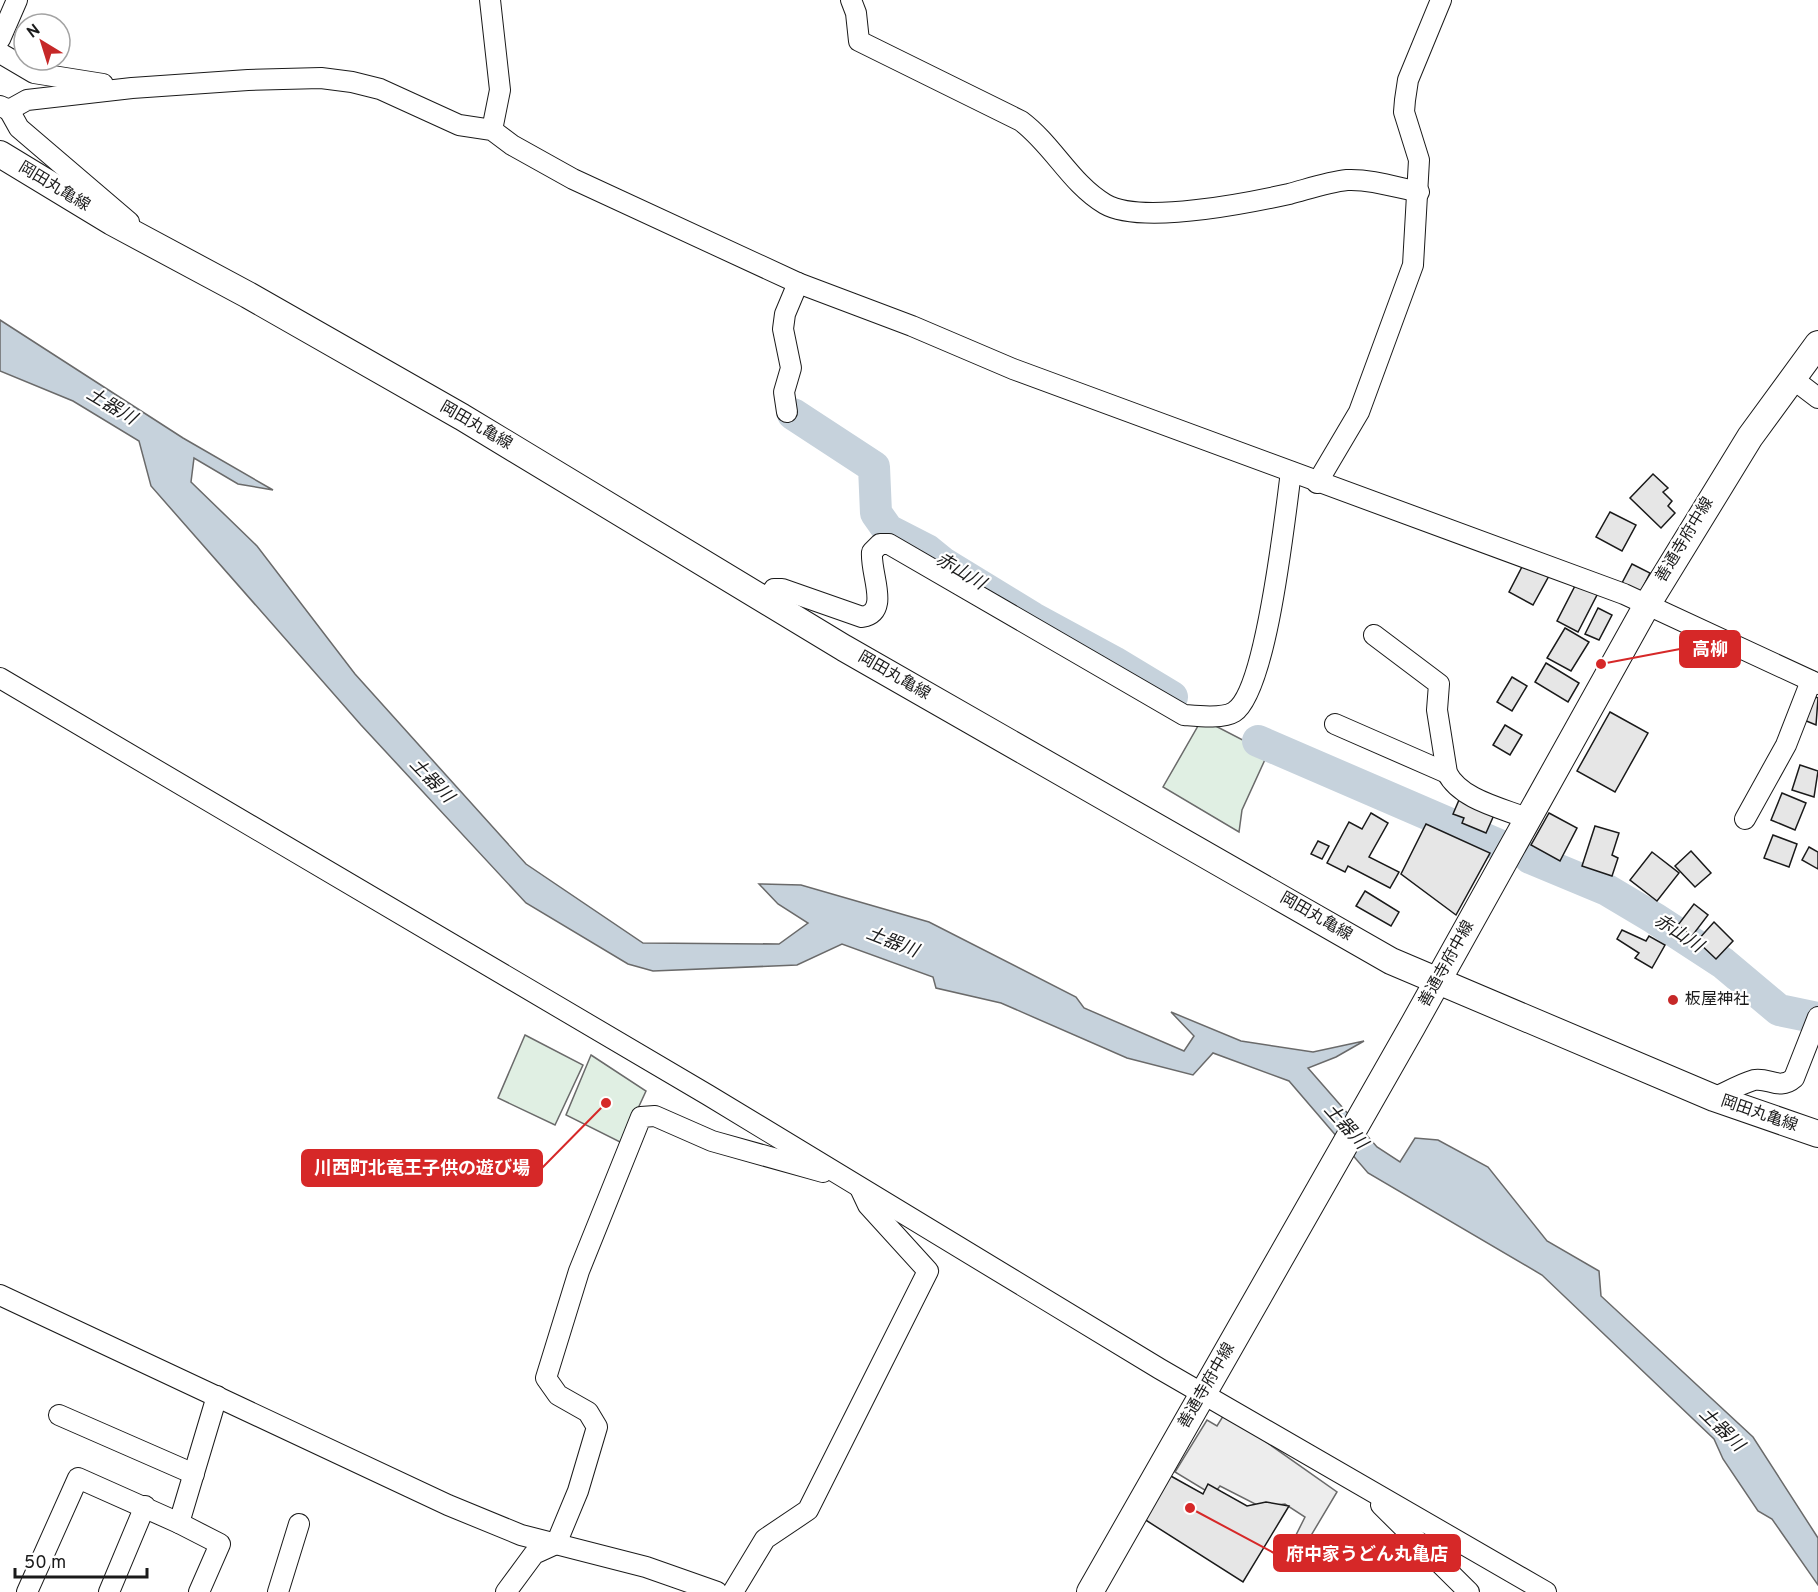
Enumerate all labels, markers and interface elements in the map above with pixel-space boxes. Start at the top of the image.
north arrow [12,12,72,72]
text: N [23,20,45,43]
street label: 岡田丸亀線 [15,158,93,216]
water label: 土器川 [82,383,142,432]
street label: 岡田丸亀線 [436,397,516,455]
street label: 善通寺府中線 [1652,494,1718,586]
water label: 赤山川 [931,548,991,597]
callout: 高柳 [1680,631,1740,667]
text: 高柳 [1692,639,1728,662]
street label: 岡田丸亀線 [854,647,934,705]
water label: 土器川 [404,754,459,810]
street label: 岡田丸亀線 [1276,888,1356,946]
water label: 赤山川 [1649,910,1709,959]
street label: 善通寺府中線 [1415,917,1479,1011]
water label: 土器川 [863,923,923,964]
place label: 板屋神社 [1685,990,1749,1010]
marker: 板屋神社 [1666,993,1680,1007]
street label: 岡田丸亀線 [1718,1092,1800,1136]
water label: 土器川 [1318,1099,1373,1156]
callout: 川西町北竜王子供の遊び場 [302,1150,542,1186]
text: 川西町北竜王子供の遊び場 [314,1158,530,1181]
street label: 善通寺府中線 [1174,1339,1240,1433]
water label: 土器川 [1694,1403,1750,1458]
callout: 府中家うどん丸亀店 [1274,1535,1460,1571]
scale bar [15,1541,147,1579]
text: 府中家うどん丸亀店 [1286,1543,1448,1567]
text: 50 m [24,1552,66,1575]

